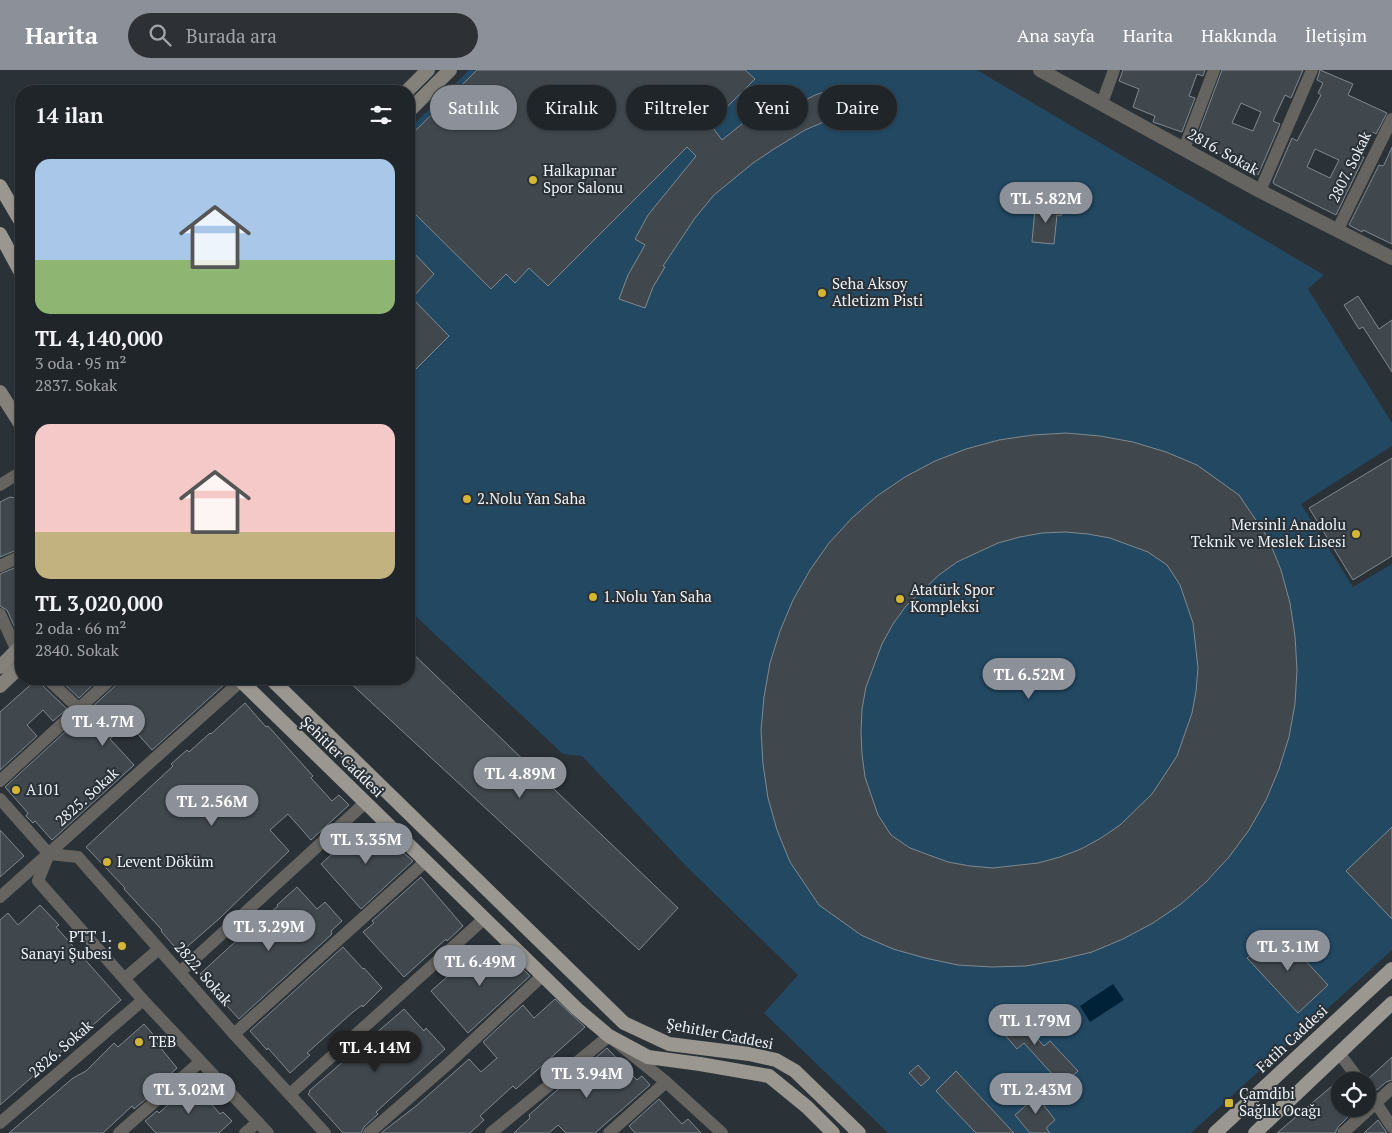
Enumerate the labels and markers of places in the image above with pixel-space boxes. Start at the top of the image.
place label: Halkapınar Spor Salonu [543,160,624,197]
marker: Halkapınar Spor Salonu [527,174,539,186]
pin: TL 5.82M [994,182,1098,224]
place label: Seha Aksoy Atletizm Pisti [832,273,923,310]
marker: Seha Aksoy Atletizm Pisti [816,287,828,299]
place label: 2.Nolu Yan Saha [477,488,586,508]
marker: 2.Nolu Yan Saha [461,493,473,505]
place label: Mersinli Anadolu Teknik ve Meslek Lisesi [1191,514,1346,551]
marker: Mersinli Anadolu Teknik ve Meslek Lisesi [1350,528,1362,540]
place label: Atatürk Spor Kompleksi [910,579,995,616]
place label: 1.Nolu Yan Saha [603,586,712,606]
marker: 1.Nolu Yan Saha [587,591,599,603]
marker: Atatürk Spor Kompleksi [894,593,906,605]
pin: TL 6.52M [977,658,1081,700]
pin: TL 4.7M [57,704,149,747]
pin: TL 4.89M [468,756,572,799]
place label: A101 [26,779,60,799]
marker: A101 [10,784,22,796]
pin: TL 2.56M [160,784,264,827]
pin: TL 3.35M [314,822,418,865]
place label: Levent Döküm [117,851,214,871]
marker: Levent Döküm [101,856,113,868]
pin: TL 3.29M [217,910,321,952]
place label: PTT 1. Sanayi Şubesi [21,926,112,963]
pin: TL 3.1M [1242,930,1334,972]
marker: PTT 1. Sanayi Şubesi [116,940,128,952]
pin: TL 6.49M [428,944,532,987]
pin: TL 1.79M [983,1004,1087,1046]
pin: TL 4.14M [323,1030,427,1073]
place label: TEB [149,1031,176,1051]
marker: TEB [133,1036,145,1048]
pin: TL 3.94M [535,1056,639,1099]
pin: TL 3.02M [137,1072,241,1115]
pin: TL 2.43M [984,1072,1088,1115]
place label: Çamdibi Sağlık Ocağı [1239,1083,1321,1120]
marker: Çamdibi Sağlık Ocağı [1223,1097,1235,1109]

